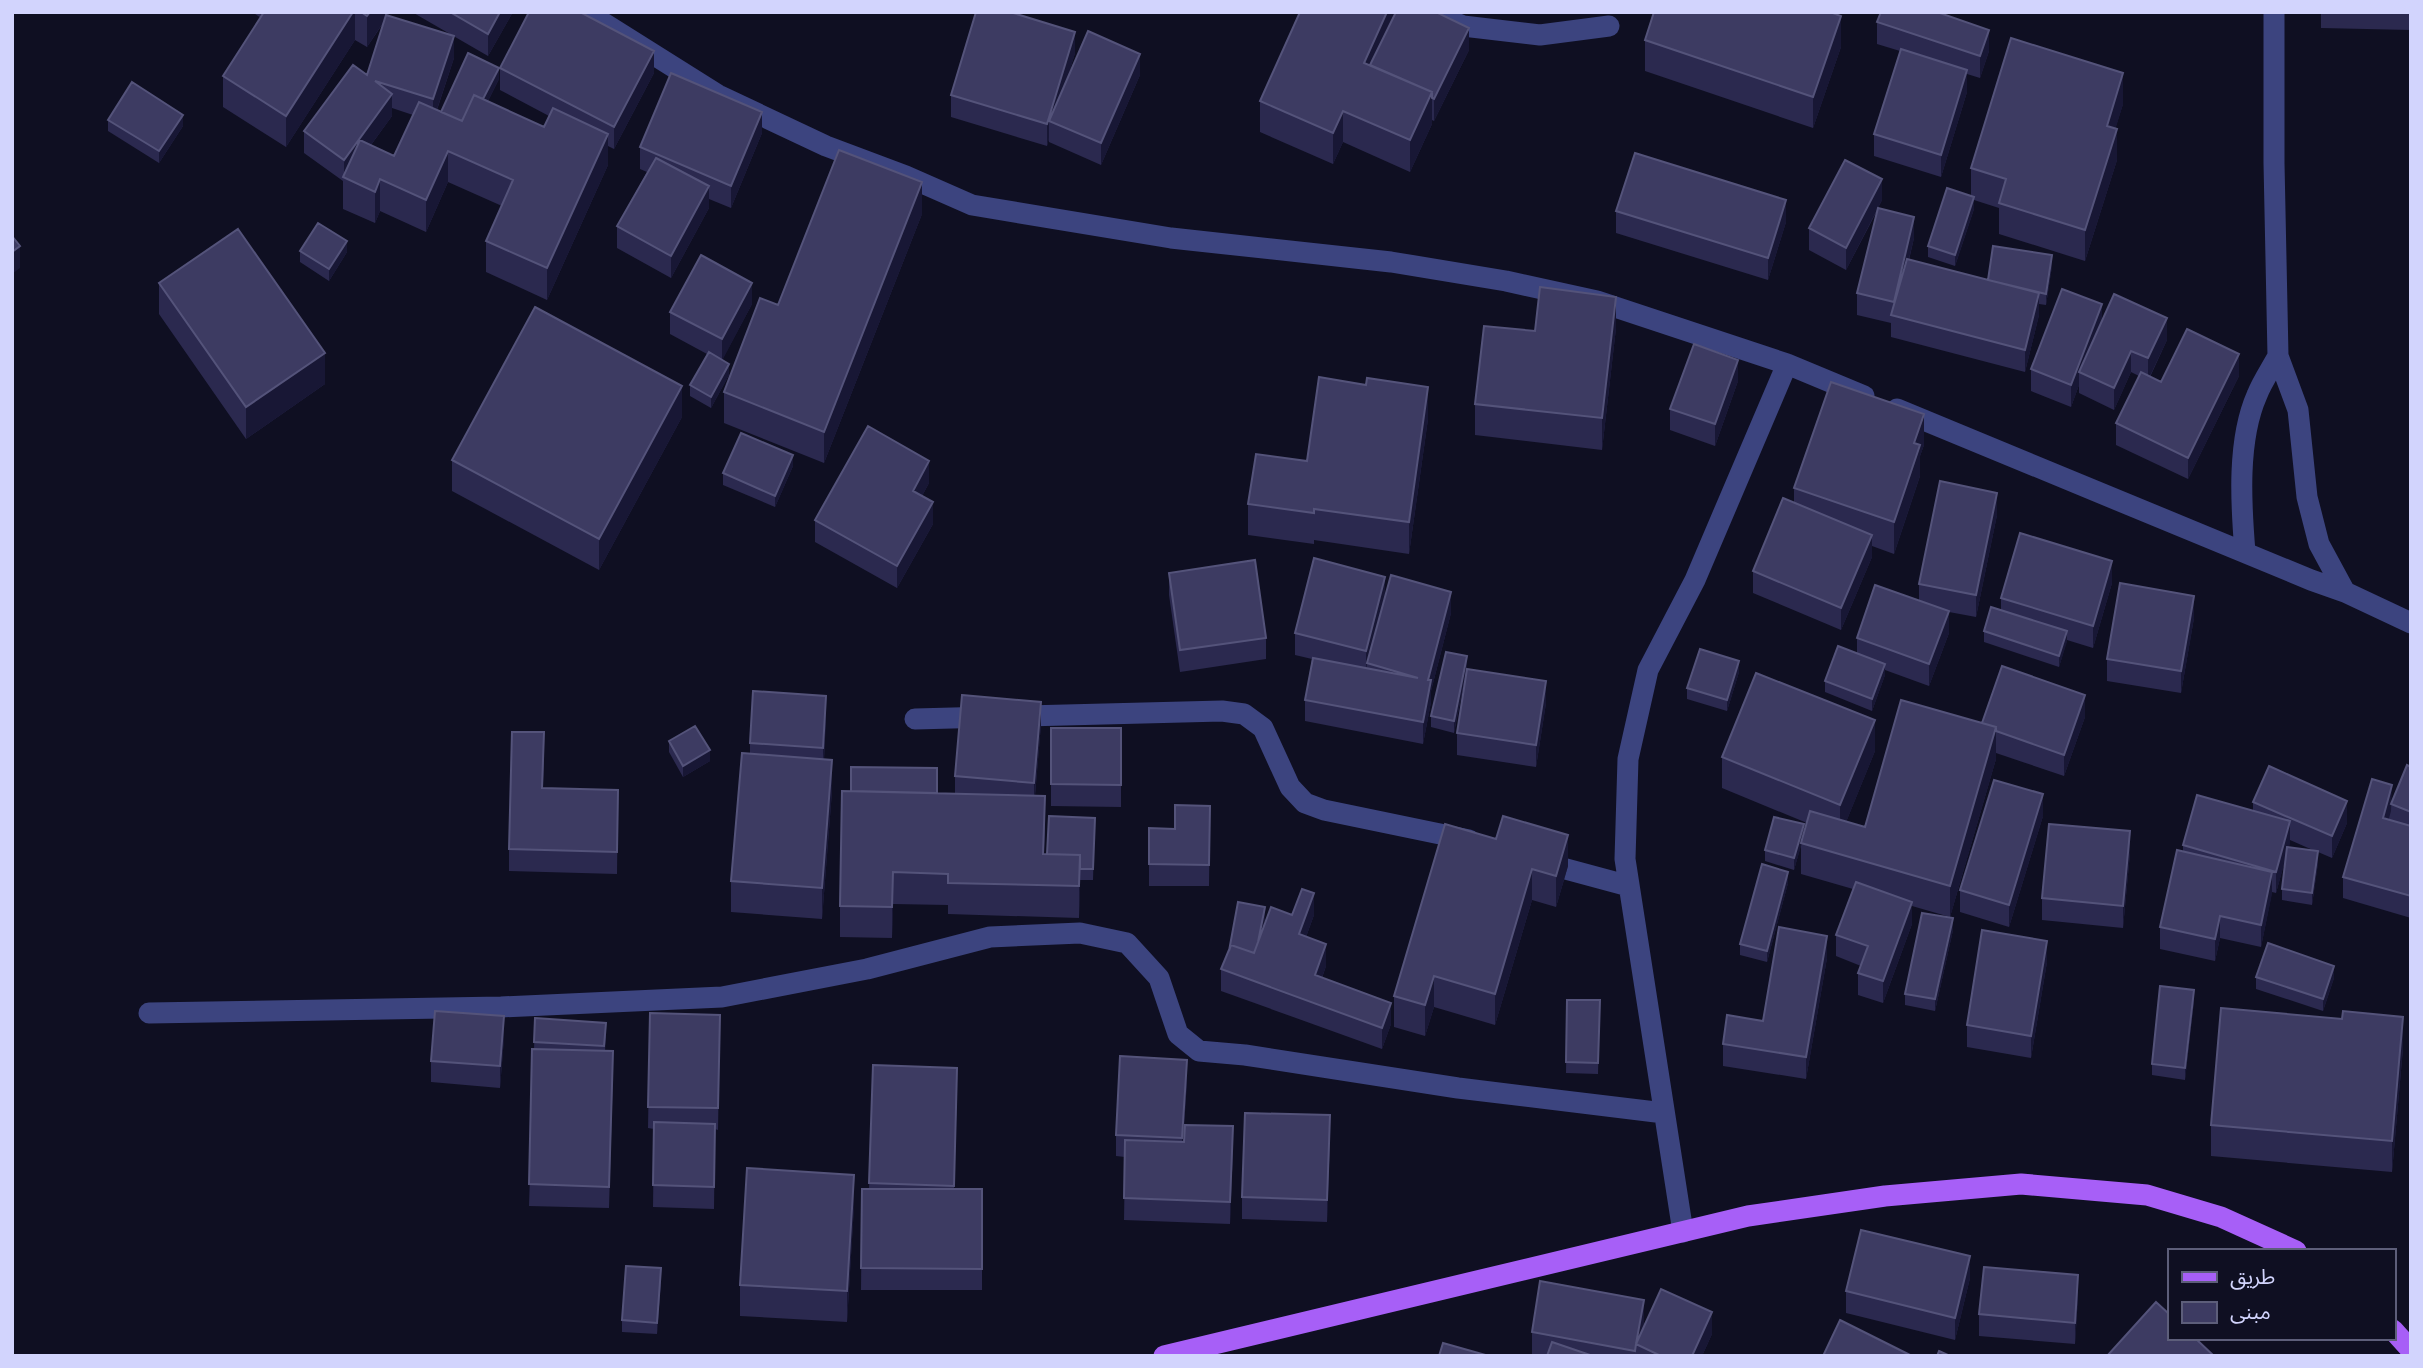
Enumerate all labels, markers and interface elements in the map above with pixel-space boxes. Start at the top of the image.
legend [2168,1249,2395,1340]
text: طريق [2230,1265,2275,1290]
text: مبنى [2230,1300,2271,1324]

